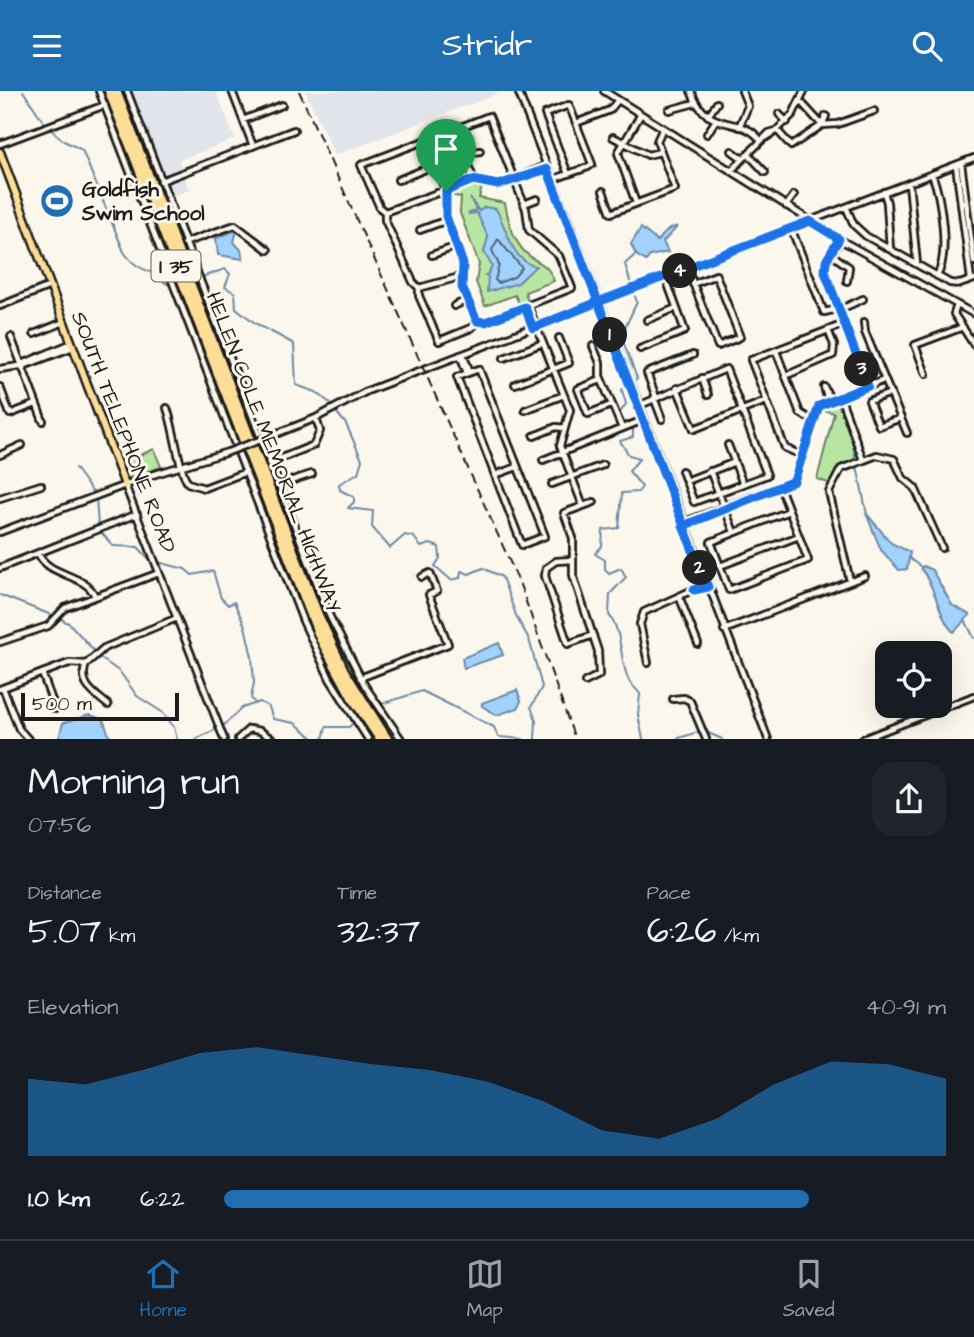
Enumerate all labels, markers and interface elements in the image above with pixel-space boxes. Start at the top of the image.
text: Stridr [442,23,532,68]
icon: menu [28,27,66,65]
icon: search [908,27,946,65]
pin [416,119,476,191]
icon: arrive [427,130,465,168]
place label: Goldfish Swim School [81,175,205,228]
sports icon: Goldfish Swim School [38,182,76,220]
road number: I 35 [152,251,200,281]
pin: 4 [662,253,698,289]
text: 4 [673,257,686,284]
street label: HELEN COLE MEMORIAL HIGHWAY [199,288,348,617]
street label: SOUTH TELEPHONE ROAD [64,307,183,557]
pin: 1 [592,317,628,353]
text: 1 [608,321,611,348]
pin: 3 [844,351,880,387]
text: 3 [857,355,866,382]
pin: 2 [682,551,718,585]
text: 2 [694,554,705,581]
map controls [875,641,952,718]
button: locate [875,641,952,718]
scale bar [21,689,178,721]
text: 500 m [32,691,92,718]
text: Morning run [28,757,240,809]
button: share [872,762,946,836]
text: 07:56 [28,809,91,841]
text: Distance [28,880,102,907]
text: Time [337,880,377,907]
text: Pace [647,880,691,907]
text: 5.07 [28,907,101,956]
text: 32:37 [337,907,420,956]
text: 6:26 [647,907,716,956]
text: km [101,923,135,950]
text: /km [716,923,759,950]
text: Elevation [28,991,119,1023]
text: 40–91 m [866,991,946,1023]
text: 1.0 km [28,1183,90,1215]
text: 6:22 [140,1183,185,1215]
tab: Home [139,1255,187,1324]
tab: Map [466,1255,504,1324]
tab: Saved [783,1255,834,1324]

